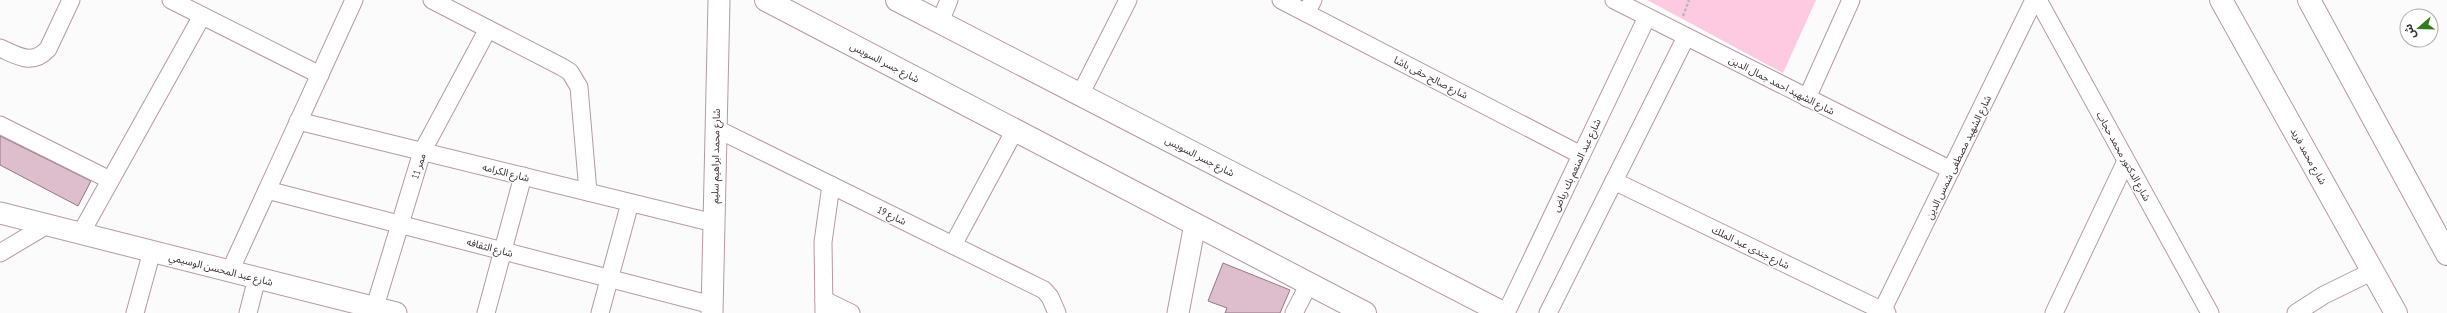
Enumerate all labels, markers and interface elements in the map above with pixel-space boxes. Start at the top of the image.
north arrow [2399,8,2439,48]
text: ش [2400,22,2419,41]
street label: شارع جسر السويس [848,39,922,86]
street label: شارع صالح حقى باشا [1391,53,1470,103]
street label: شارع الشهيد احمد جمال الدين [1726,53,1837,119]
street label: شارع الشهيد مصطفى شمس الدين [1923,93,1995,222]
street label: شارع محمد ابراهيم سليم [708,108,724,204]
street label: شارع الدكتور محمد حجاب [2093,109,2154,204]
street label: شارع عبد المنعم بك رياض [1549,117,1605,214]
street label: شارع محمد فريد [2287,126,2330,188]
street label: شارع جسر السويس [1163,133,1237,180]
street label: ممر 11 [408,152,429,181]
street label: شارع الكرامه [481,160,531,186]
street label: شارع 19 [875,203,909,229]
street label: شارع جندى عبد الملك [1709,223,1792,273]
street label: شارع الثقافه [465,235,515,261]
street label: شارع عبد المحسن الوسيمي [167,250,274,290]

